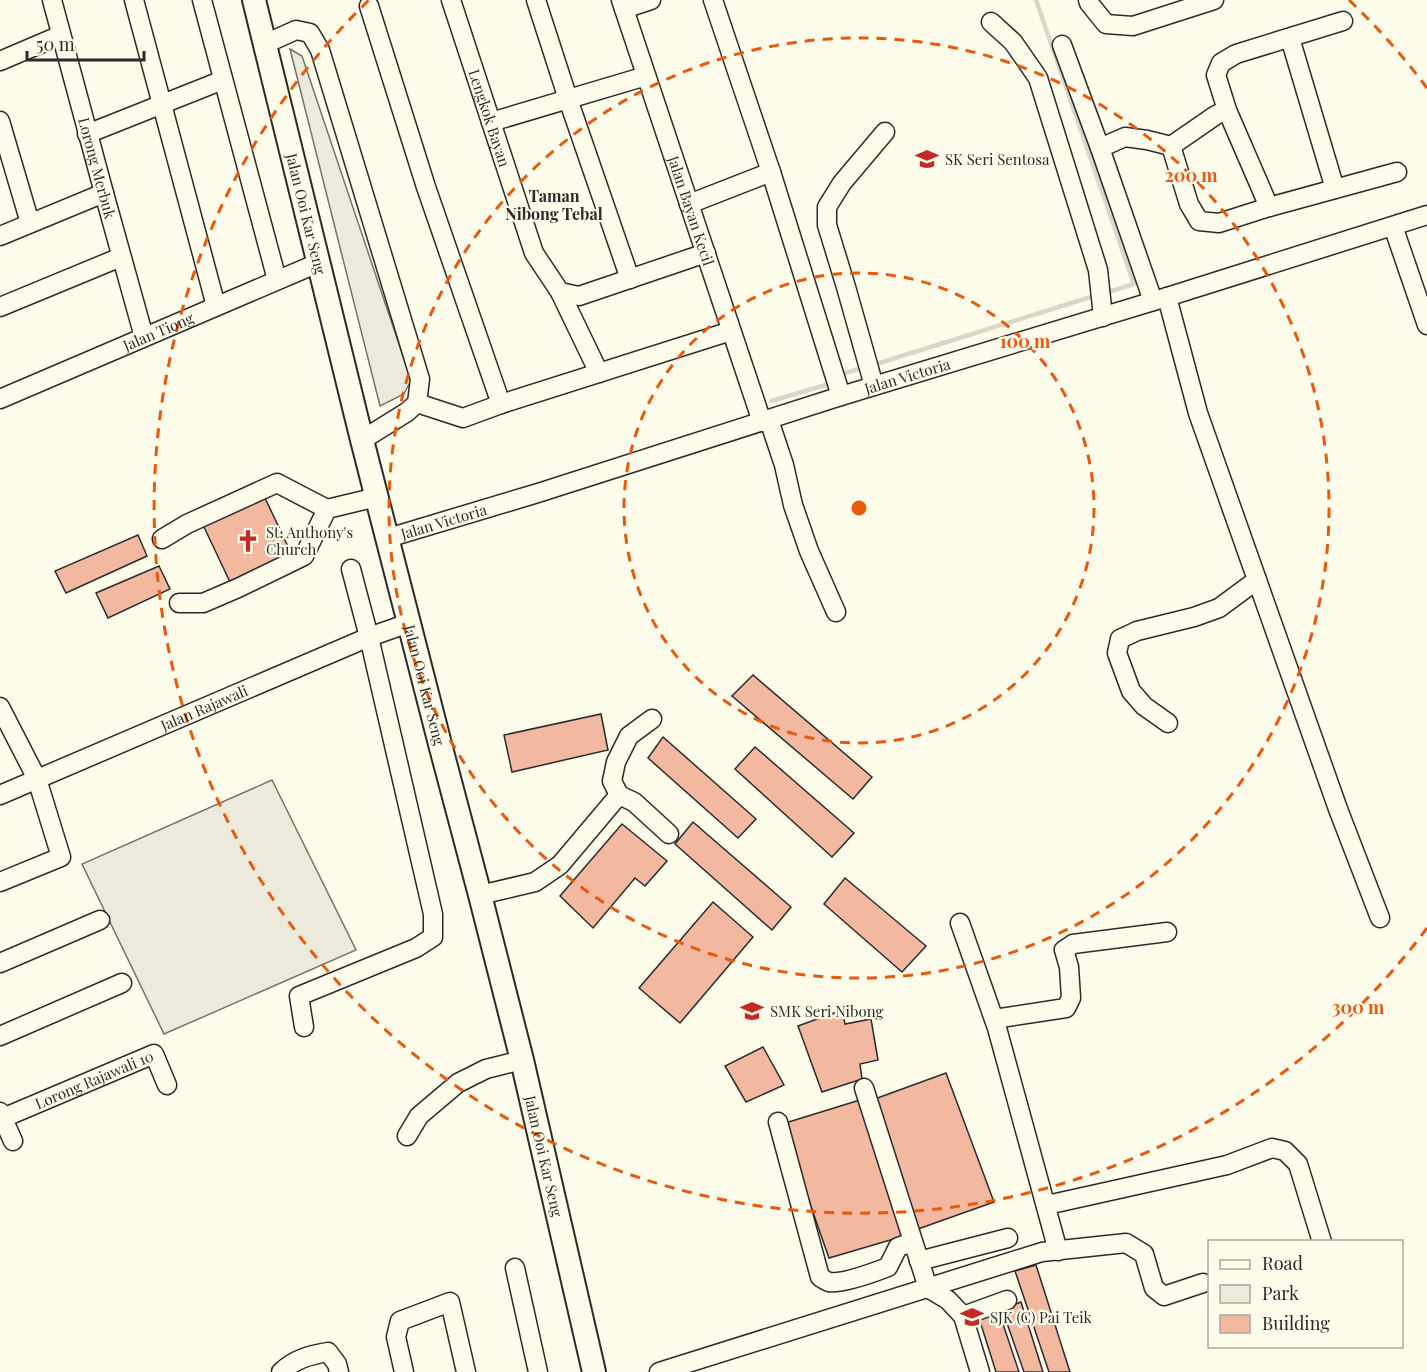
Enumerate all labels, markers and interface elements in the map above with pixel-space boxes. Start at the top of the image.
scale bar [27,24,144,62]
text: 50 m [36,32,75,56]
street label: Lengkok Bayan [464,66,515,169]
street label: Lorong Merbuk [74,115,121,222]
school or university icon: SK Seri Sentosa [914,146,940,172]
place label: SK Seri Sentosa [945,149,1050,169]
street label: Jalan Ooi Kar Seng [282,150,331,276]
street label: Jalan Bayan Kecil [663,152,719,268]
text: 200 m [1164,163,1218,187]
district label: Taman Nibong Tebal [505,185,603,224]
street label: Jalan Tiong [119,307,197,356]
text: 100 m [1000,329,1051,353]
street label: Jalan Victoria [861,353,953,399]
centre of rings [849,498,869,518]
street label: Jalan Victoria [397,499,489,544]
place label: St. Anthony's Church [266,522,353,559]
church icon: St. Anthony's Church [235,528,261,554]
street label: Jalan Ooi Kar Seng [400,622,450,748]
street label: Jalan Rajawali [157,680,251,735]
text: 300 m [1332,995,1385,1019]
school or university icon: SMK Seri Nibong [739,998,765,1024]
place label: SMK Seri Nibong [770,1001,883,1021]
street label: Lorong Rajawali 10 [32,1045,156,1113]
street label: Jalan Ooi Kar Seng [520,1092,568,1219]
legend [1208,1240,1403,1348]
text: Road [1262,1251,1303,1275]
text: Park [1262,1281,1299,1305]
school or university icon: SJK (C) Pai Teik [959,1304,985,1330]
place label: SJK (C) Pai Teik [990,1307,1093,1327]
text: Building [1262,1311,1330,1335]

